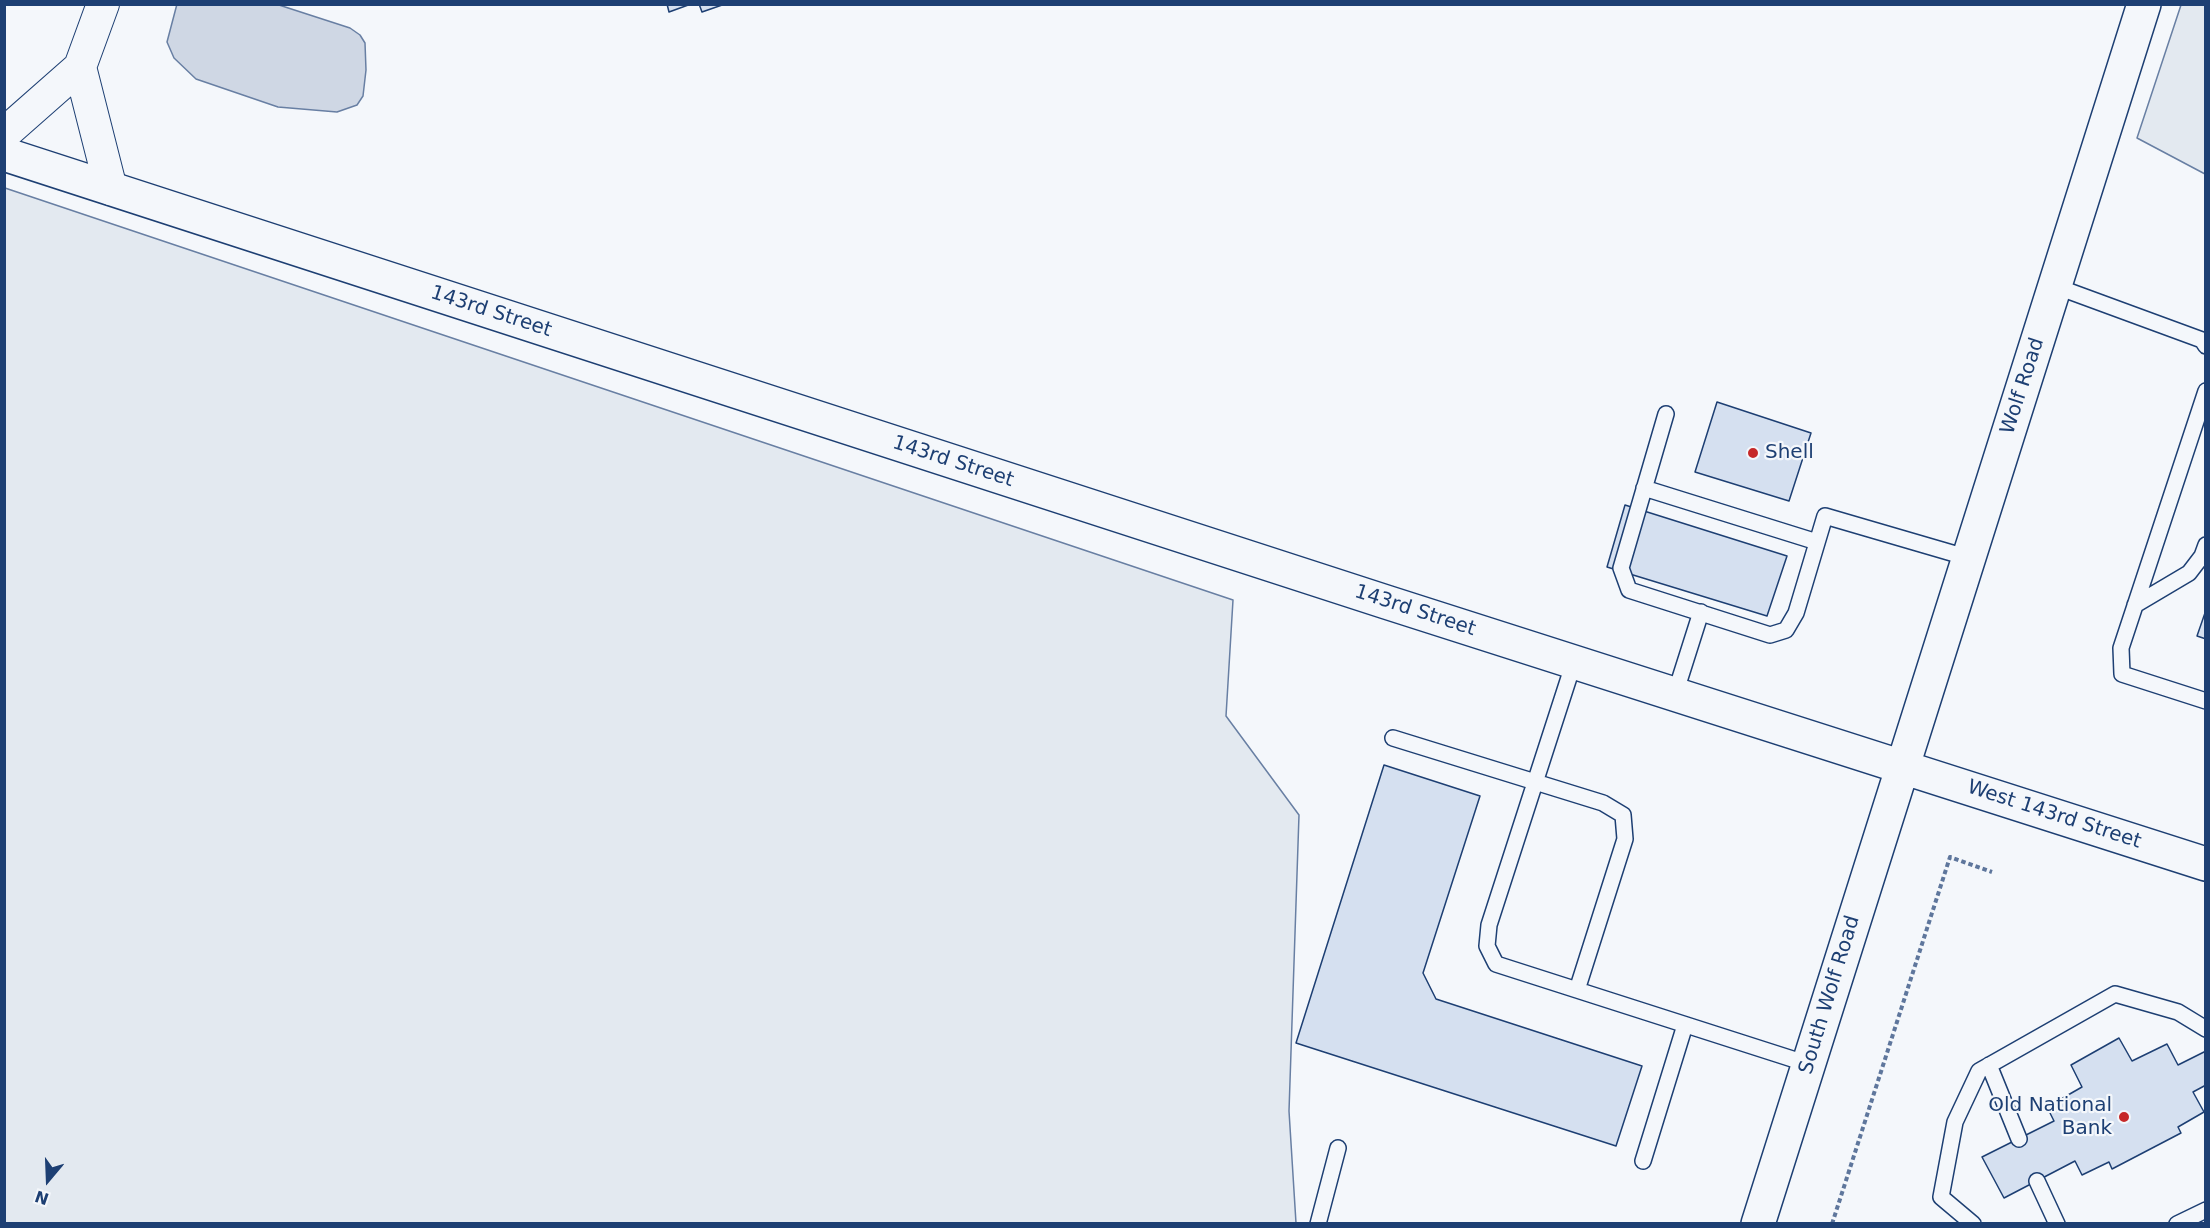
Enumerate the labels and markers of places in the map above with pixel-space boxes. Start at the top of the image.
place label: Shell [1765,441,1814,465]
marker: Shell [1746,446,1760,460]
place label: Old National Bank [1988,1094,2112,1141]
marker: Old National Bank [2117,1110,2131,1124]

